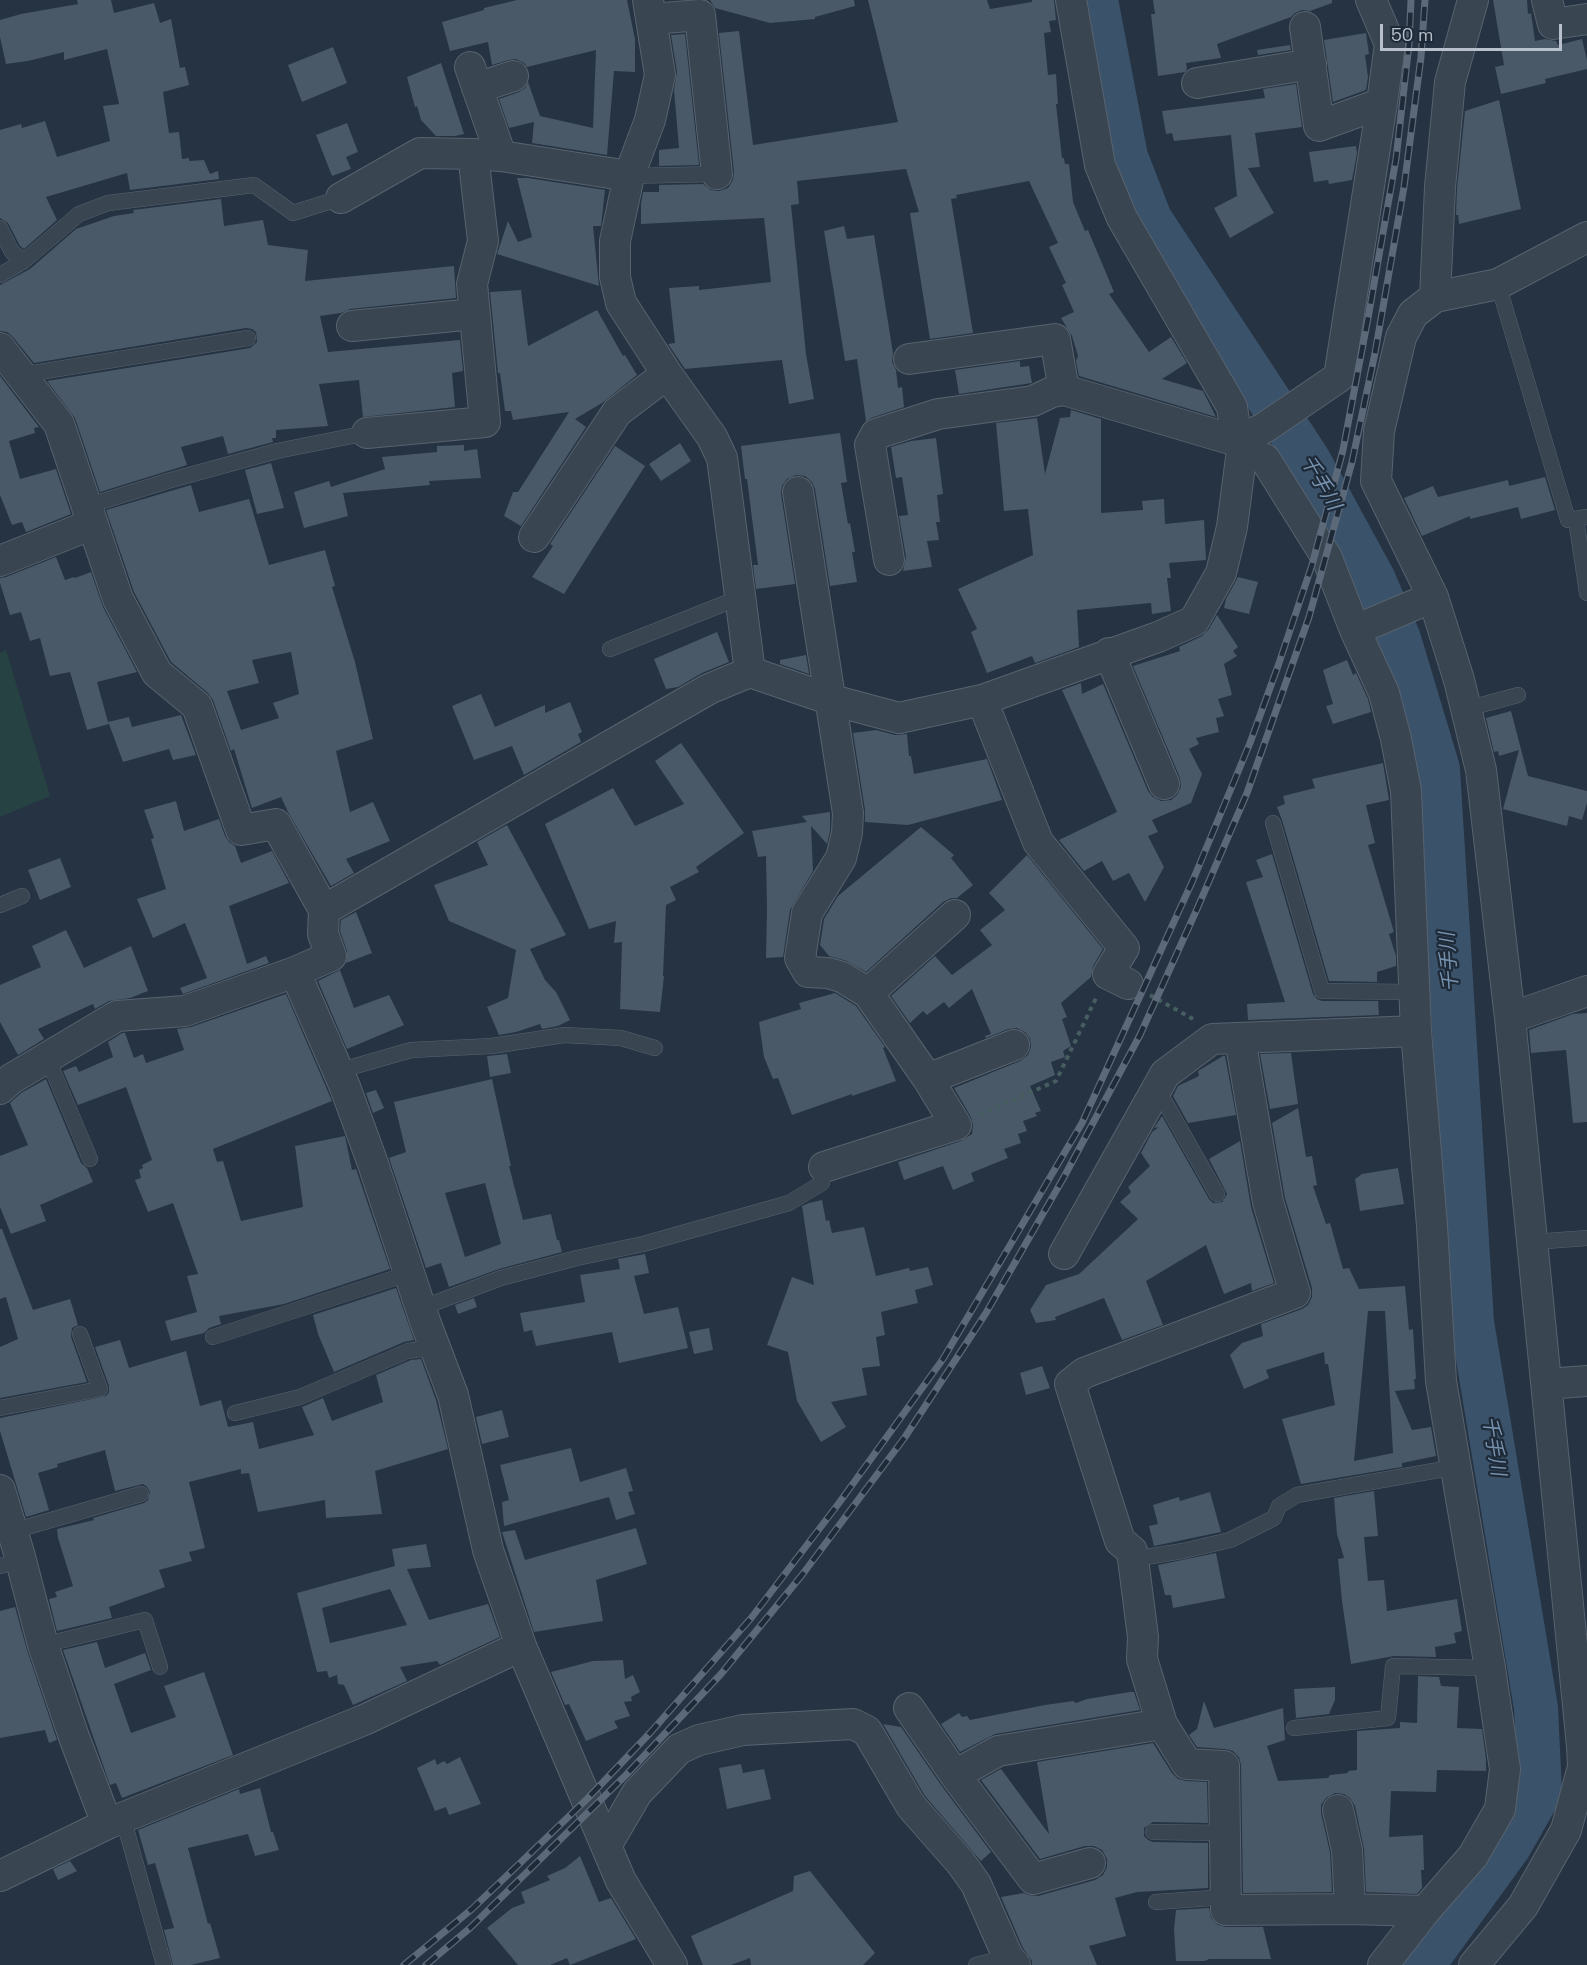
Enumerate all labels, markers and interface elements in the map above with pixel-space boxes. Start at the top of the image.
scale bar [1383,12,1564,50]
text: 50 m [1391,23,1433,46]
water label: 千手川 [1295,451,1345,515]
water label: 千手川 [1436,931,1464,993]
water label: 千手川 [1476,1414,1510,1478]

